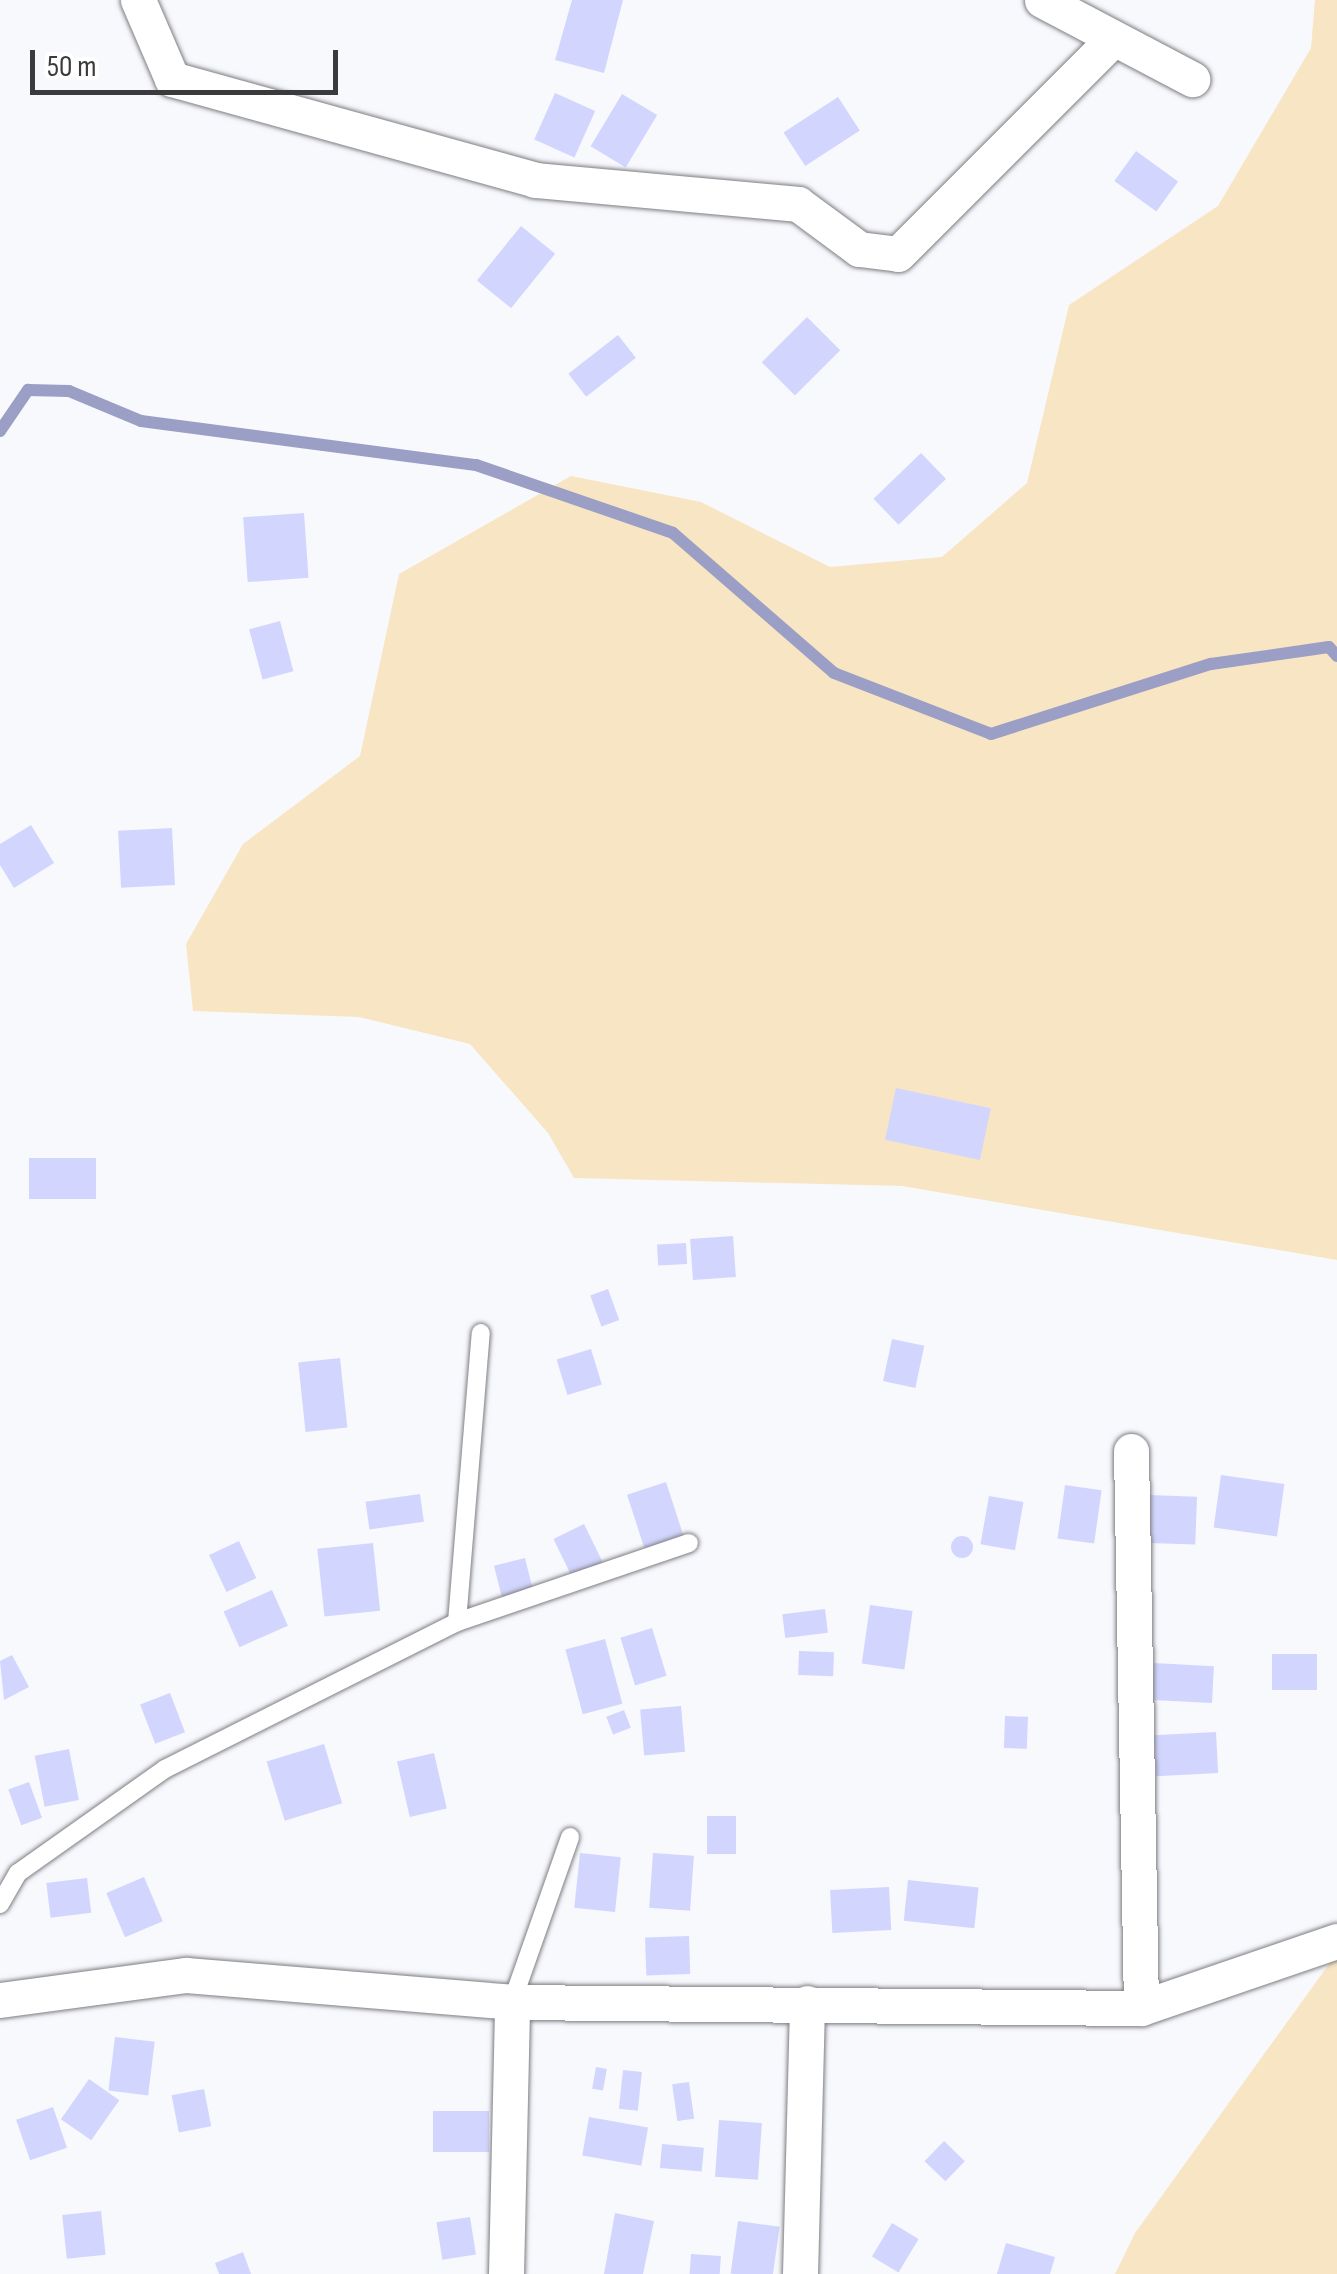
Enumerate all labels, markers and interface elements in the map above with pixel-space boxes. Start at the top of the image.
scale bar [35,30,342,92]
text: 50 m [47,49,96,85]

